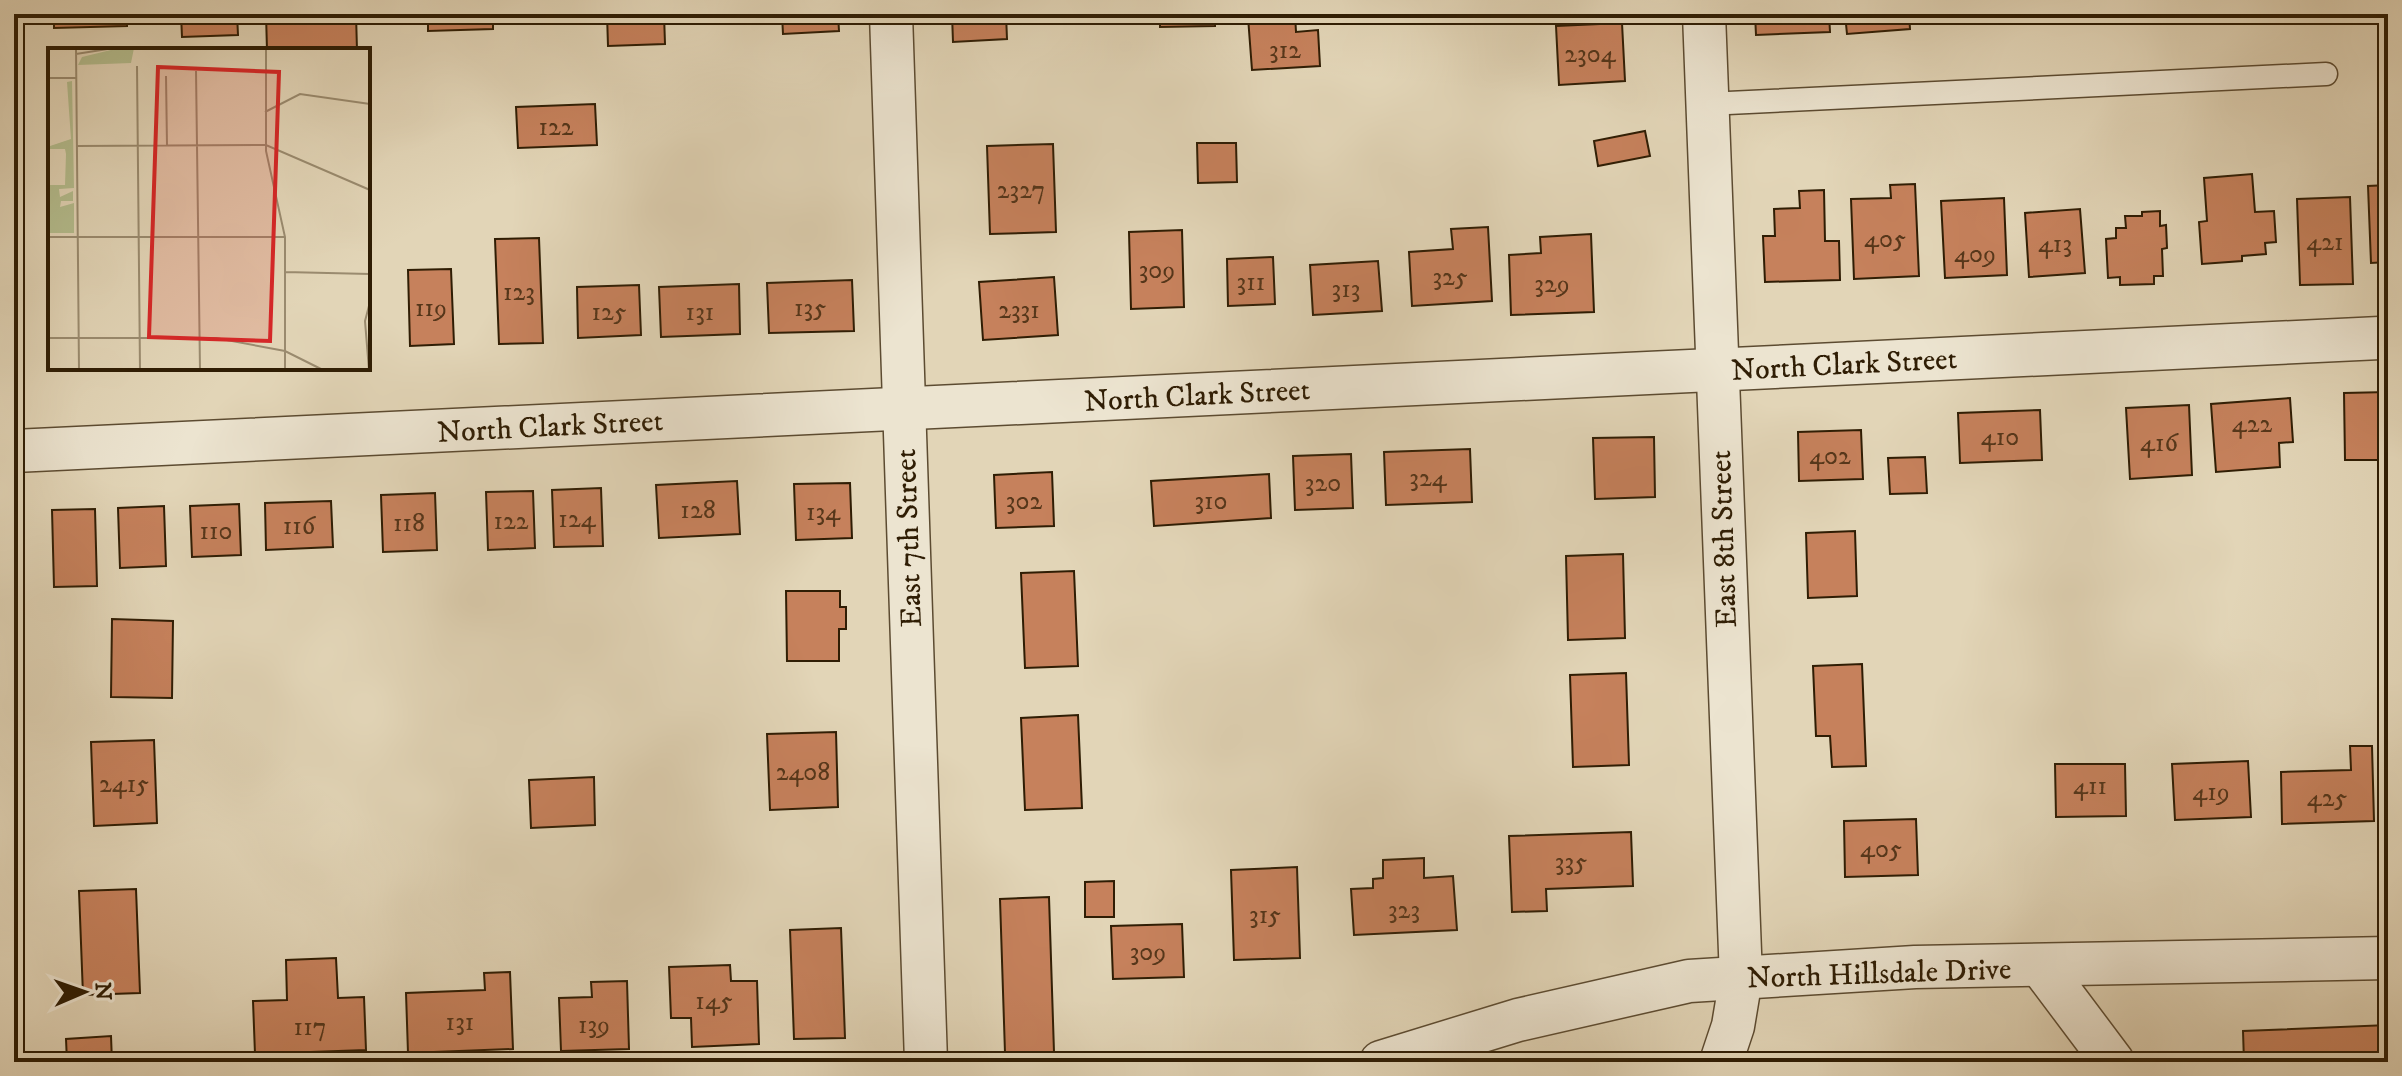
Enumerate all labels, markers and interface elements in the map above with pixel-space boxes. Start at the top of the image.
house number: 312 [1269,34,1301,67]
house number: 2304 [1564,38,1617,71]
inset map [48,48,370,370]
house number: 122 [538,111,574,144]
house number: 2327 [997,174,1045,207]
house number: 405 [1864,223,1906,256]
house number: 421 [2306,226,2344,259]
house number: 413 [2038,228,2072,261]
house number: 409 [1954,238,1996,271]
house number: 309 [1139,254,1175,287]
house number: 325 [1432,261,1468,294]
house number: 311 [1237,266,1265,299]
house number: 329 [1534,268,1570,301]
house number: 313 [1332,273,1360,306]
house number: 123 [503,276,535,309]
house number: 119 [415,292,447,325]
house number: 135 [794,292,826,325]
house number: 2331 [998,294,1040,327]
house number: 125 [591,296,627,329]
house number: 131 [686,296,714,329]
street label: North Clark Street [1730,341,1958,390]
street label: North Clark Street [1083,372,1311,421]
street label: North Clark Street [436,403,664,452]
house number: 422 [2232,408,2272,441]
house number: 410 [1981,421,2019,454]
house number: 416 [2140,427,2179,460]
house number: 402 [1809,440,1851,473]
street label: East 7th Street [888,448,931,628]
street label: East 8th Street [1703,449,1746,628]
house number: 324 [1409,462,1448,495]
house number: 320 [1305,467,1341,500]
house number: 302 [1006,485,1042,518]
house number: 310 [1194,485,1228,518]
house number: 128 [680,494,716,527]
house number: 134 [806,496,841,529]
house number: 124 [558,503,597,536]
house number: 122 [493,505,529,538]
house number: 118 [393,507,425,540]
house number: 116 [283,510,317,543]
house number: 110 [200,515,233,548]
house number: 2408 [776,756,830,789]
house number: 2415 [99,768,149,801]
house number: 411 [2073,770,2107,803]
house number: 419 [2192,776,2230,809]
house number: 425 [2307,782,2347,815]
house number: 405 [1860,833,1902,866]
house number: 335 [1555,846,1587,879]
house number: 323 [1388,894,1420,927]
house number: 315 [1249,899,1281,932]
house number: 309 [1130,936,1166,969]
street label: North Hillsdale Drive [1746,951,2012,998]
north arrow [44,952,124,1032]
text: N [89,982,116,1001]
house number: 145 [695,985,733,1018]
house number: 131 [446,1006,474,1039]
house number: 139 [578,1009,610,1042]
house number: 117 [294,1011,326,1044]

